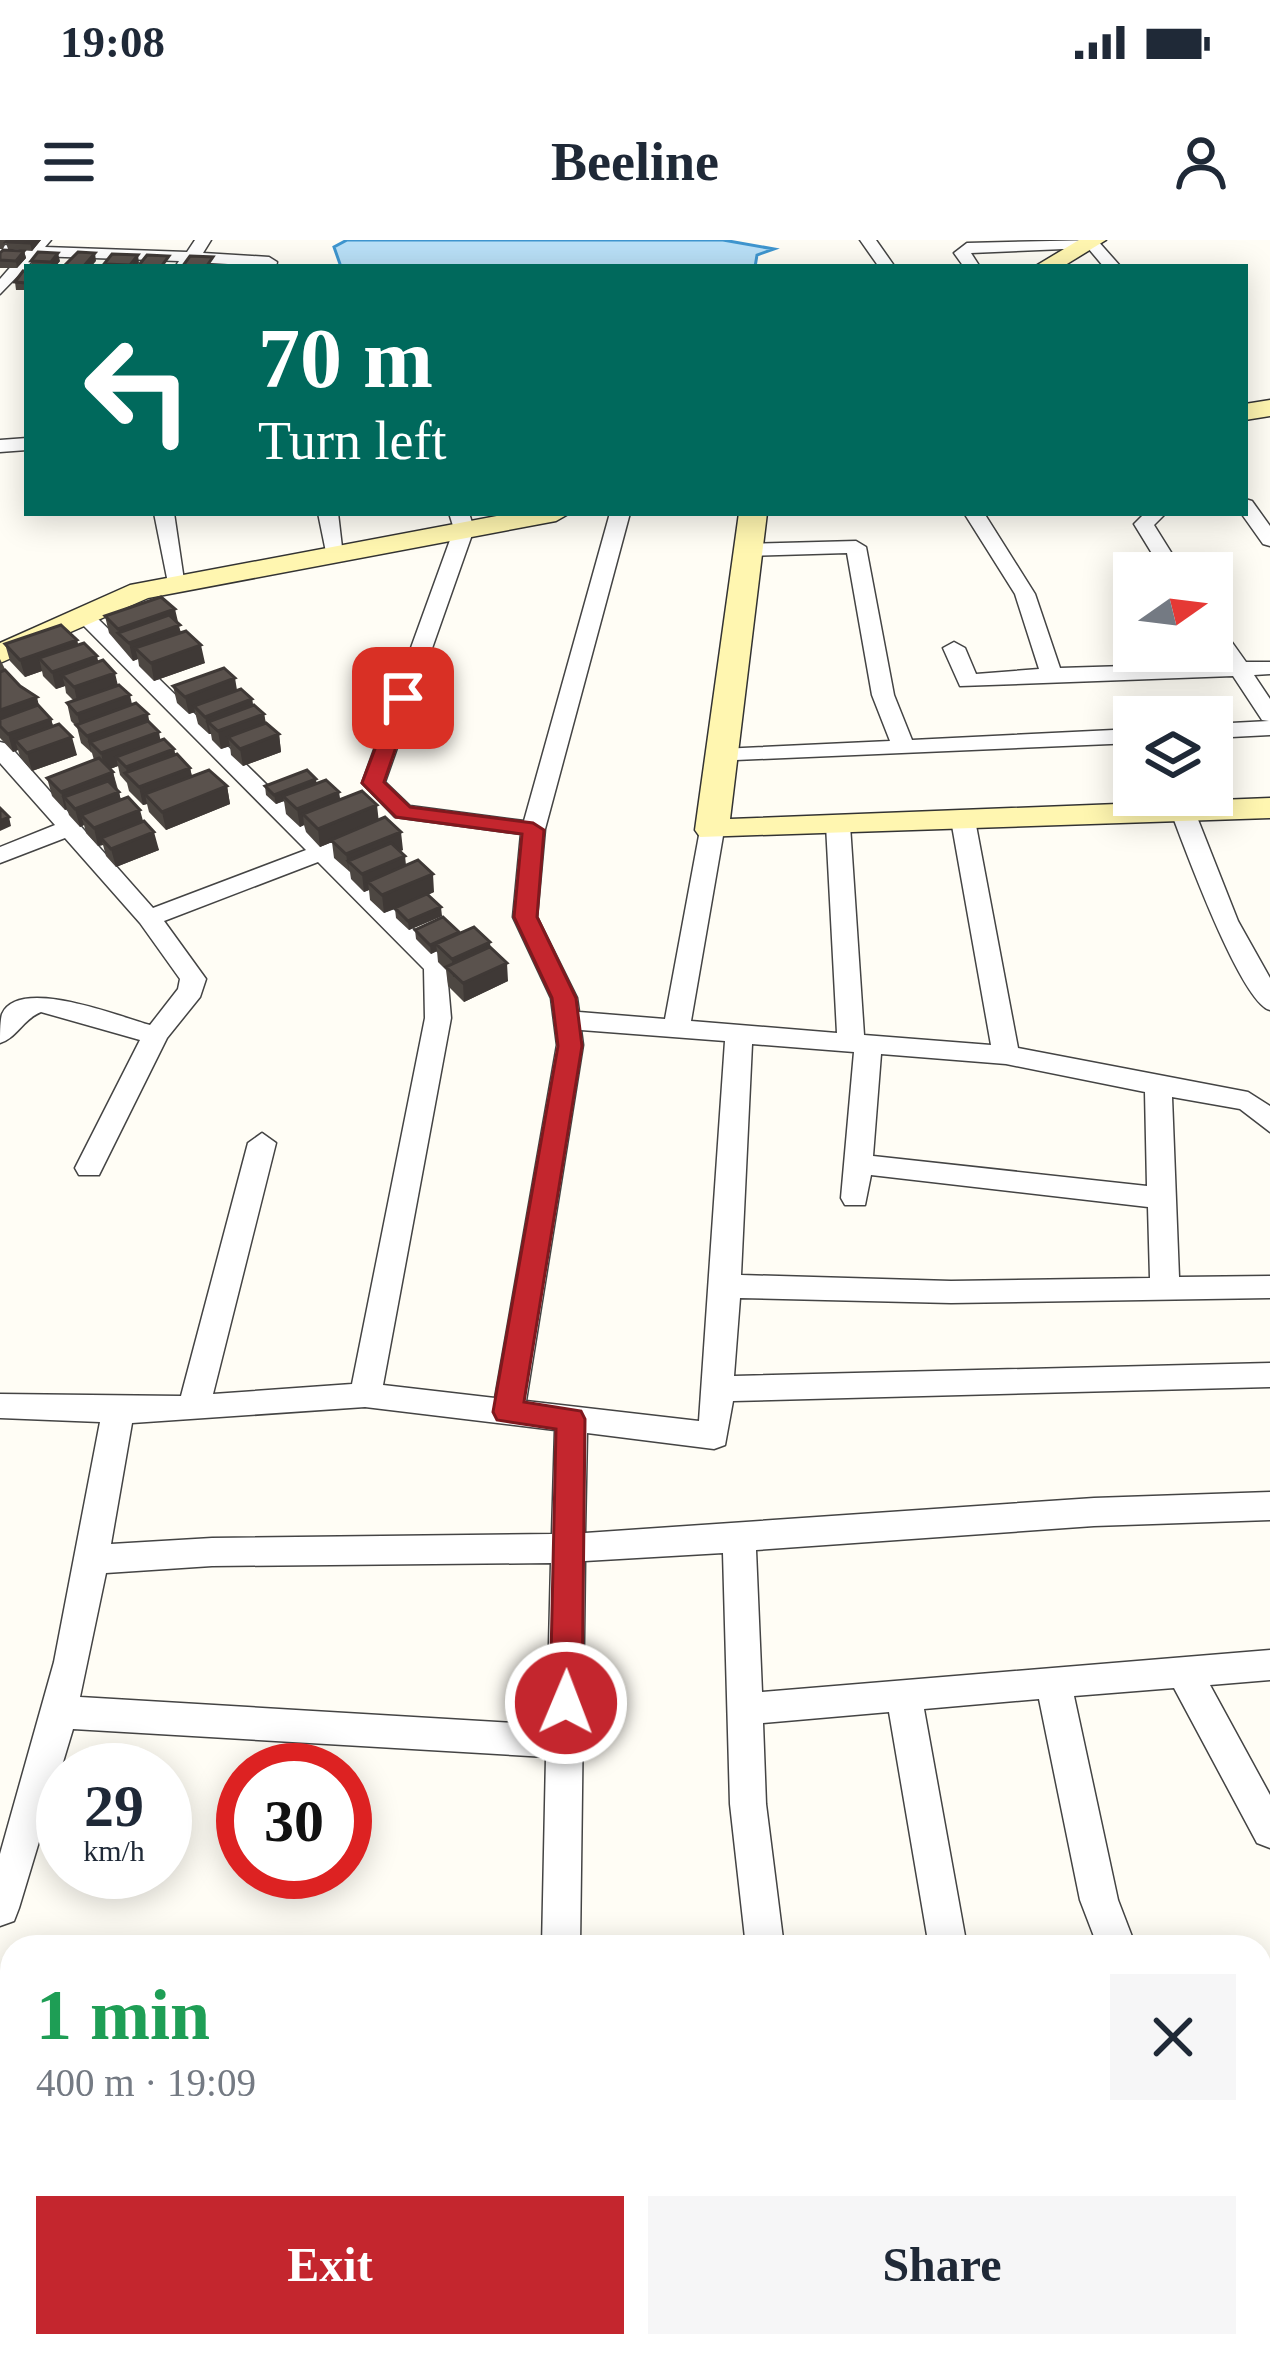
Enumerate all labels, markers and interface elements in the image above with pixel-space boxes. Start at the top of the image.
text: 19:08 [60,17,165,67]
icon: menu [36,129,102,195]
icon: person [1168,129,1234,195]
text: Beeline [551,132,719,192]
icon: left [60,312,216,468]
text: 70 m [258,312,433,405]
text: Turn left [258,411,447,471]
north arrow [1113,552,1233,672]
map controls [1113,552,1233,816]
pin [352,647,454,749]
icon: arrive [370,665,436,731]
button: layers [1113,696,1233,816]
position arrow [503,1640,629,1766]
speed limit sign: 30 [216,1743,372,1899]
text: 29 [84,1773,144,1839]
text: km/h [83,1834,145,1867]
button: close [1110,1974,1236,2100]
text: 1 min [36,1975,210,2055]
text: 400 m · 19:09 [36,2061,256,2104]
button: Exit [36,2196,624,2334]
button: Share [648,2196,1236,2334]

